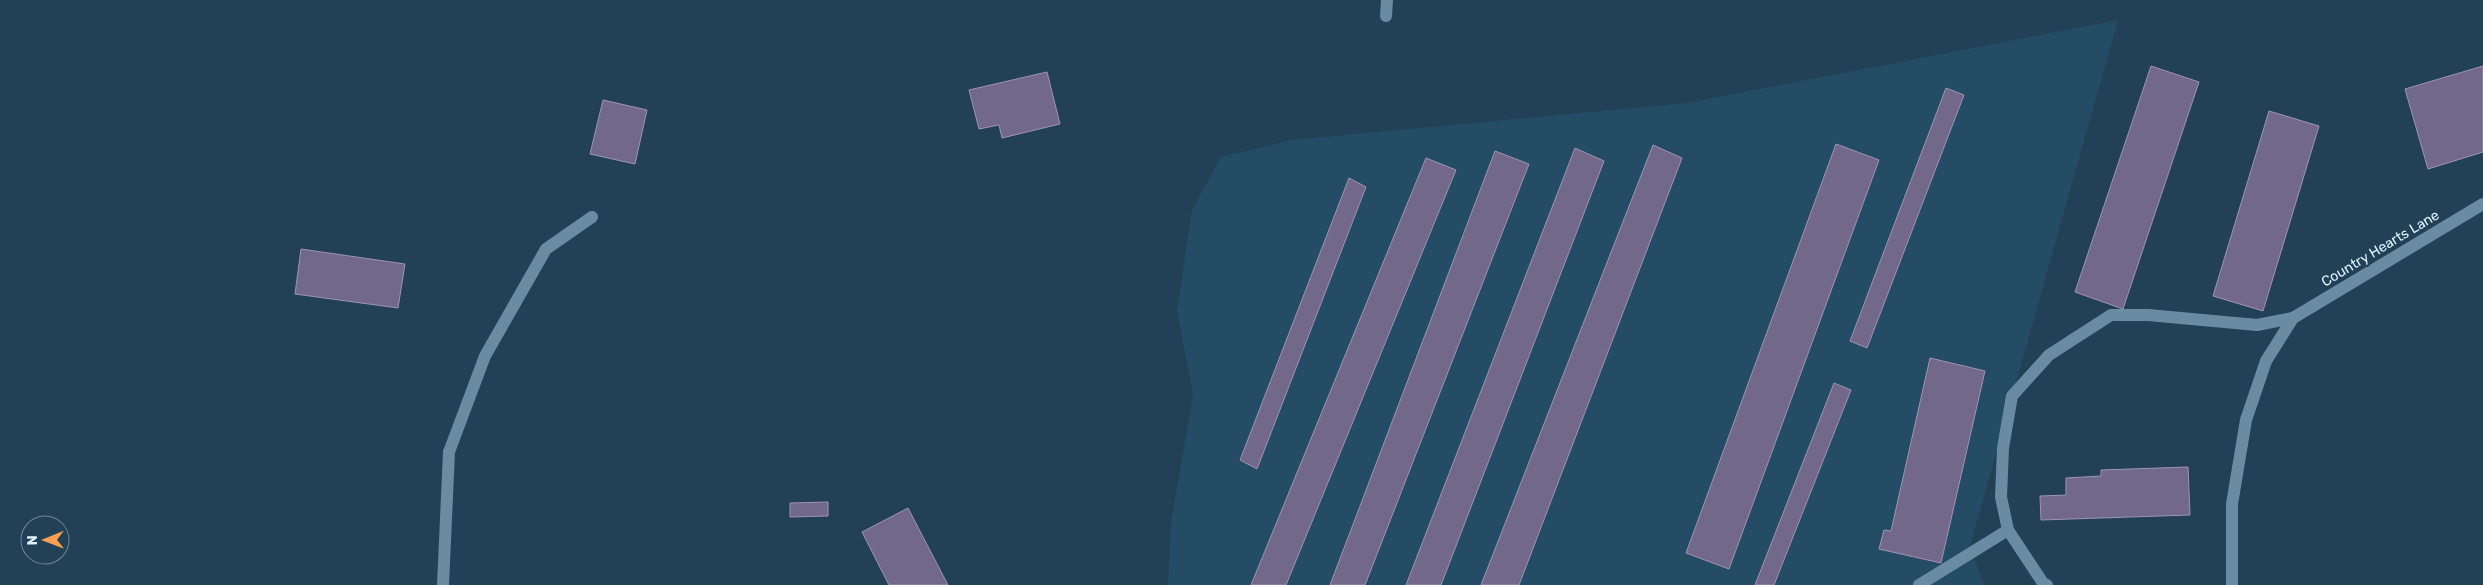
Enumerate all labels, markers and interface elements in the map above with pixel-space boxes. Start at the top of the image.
street label: Country Hearts Lane [2318,206,2442,290]
north arrow [20,515,70,565]
text: N [24,535,41,545]

